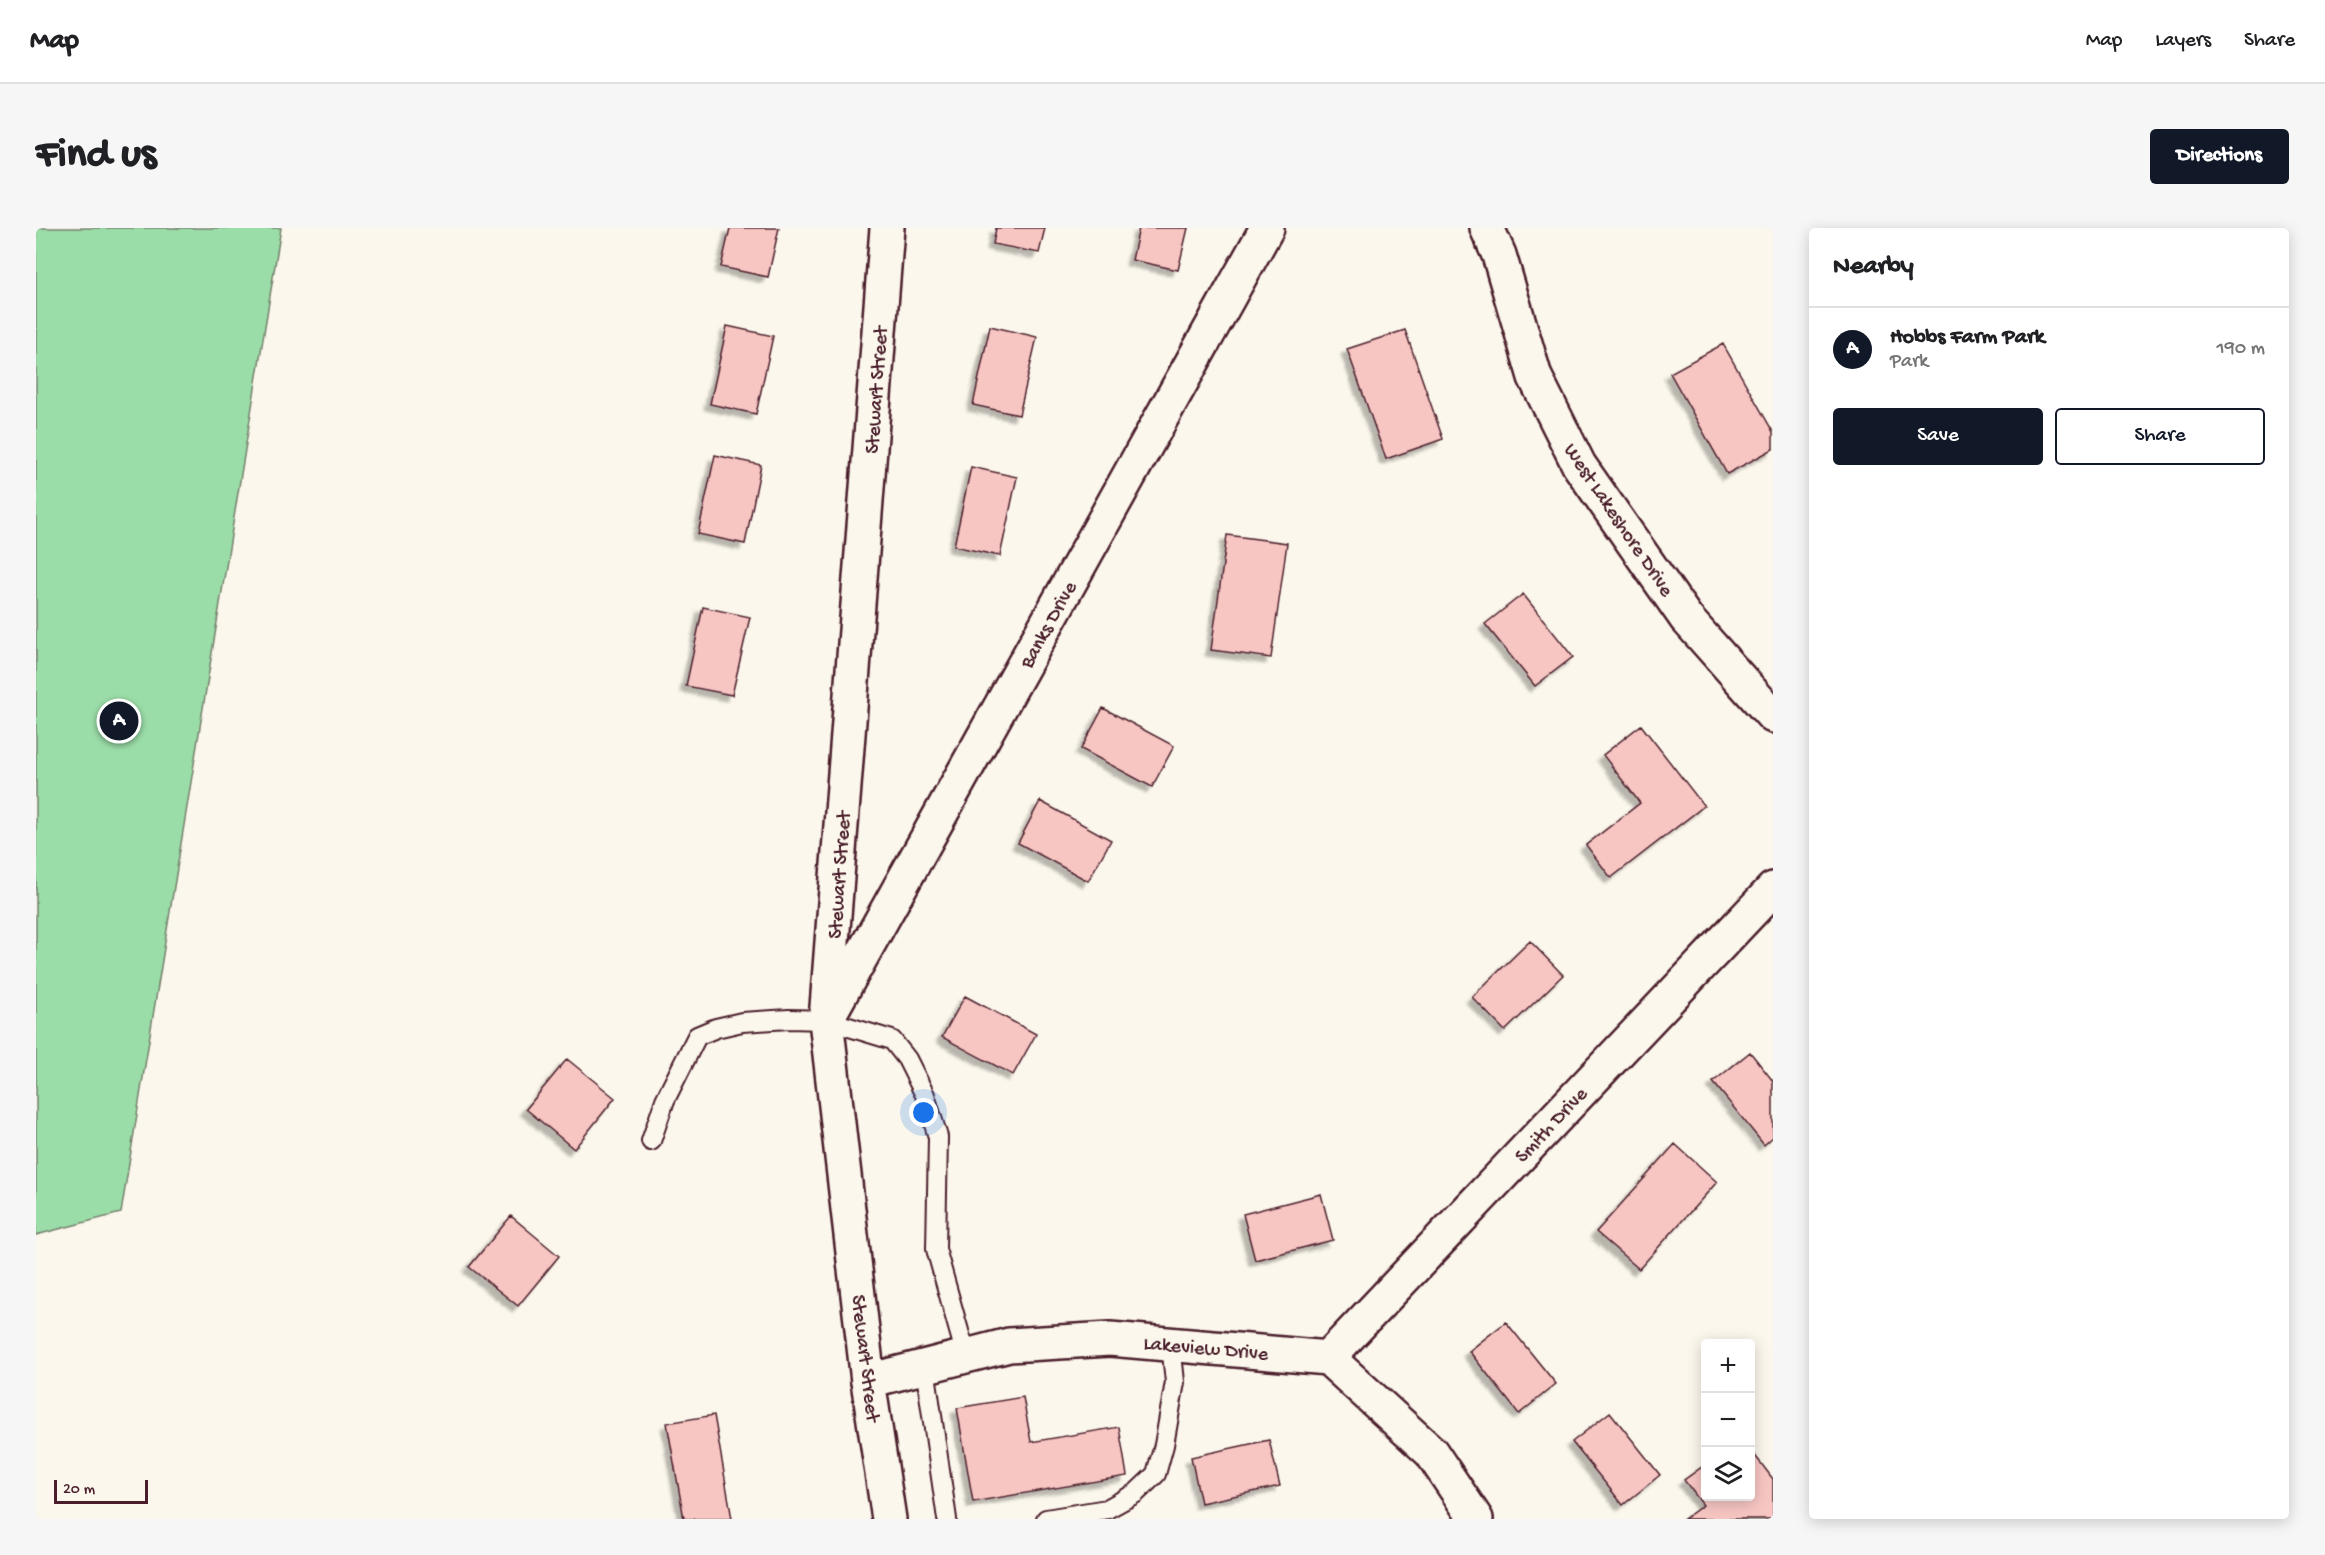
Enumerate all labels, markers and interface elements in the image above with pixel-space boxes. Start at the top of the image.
text: Map [30,25,79,58]
text: Map [2086,29,2122,54]
text: Layers [2155,29,2211,54]
text: Share [2244,29,2295,54]
button: Directions [2150,129,2289,184]
text: Find us [36,132,156,181]
text: Nearby [1833,252,1914,283]
street label: Stewart Street [863,324,895,455]
text: Hobbs Farm Park [1890,325,2045,351]
text: A [1847,338,1858,361]
text: 190 m [2217,338,2265,361]
text: Park [1890,351,1928,374]
button: Save [1833,408,2043,465]
button: Share [2055,408,2265,465]
street label: West Lakeshore Drive [1557,440,1677,602]
street label: Banks Drive [1016,578,1084,674]
pin: A [100,698,139,744]
street label: Stewart Street [826,809,858,940]
street label: Smith Drive [1512,1083,1594,1169]
your location [909,1098,938,1127]
street label: Stewart Street [844,1294,883,1425]
street label: Lakeview Drive [1142,1334,1270,1367]
map controls [1701,1339,1755,1501]
button: + [1701,1339,1755,1393]
button: − [1701,1393,1755,1447]
button: layers [1701,1447,1755,1501]
scale bar [54,1477,148,1504]
text: 20 m [63,1481,95,1500]

